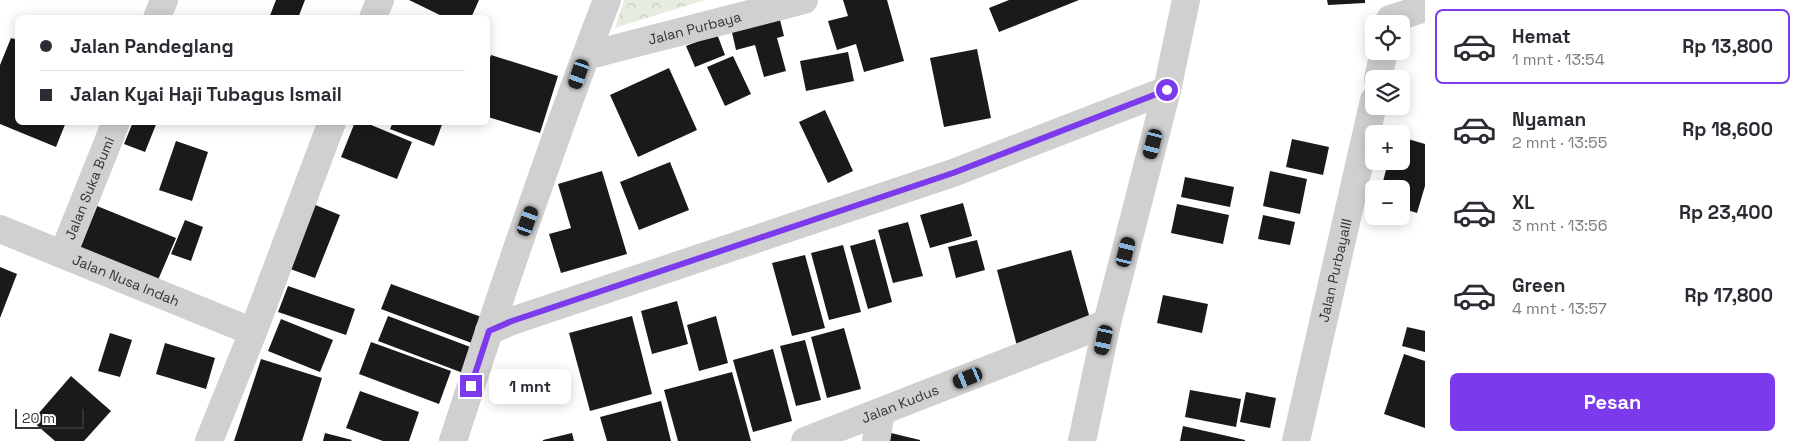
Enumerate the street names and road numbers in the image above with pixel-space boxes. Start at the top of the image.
street label: Jalan Purbaya [646,8,743,49]
street label: Jalan Suka Bumi [61,134,118,242]
street label: Jalan PurbayaIII [1314,217,1356,324]
street label: Jalan Nusa Indah [70,250,182,310]
street label: Jalan Kudus [859,381,941,427]

